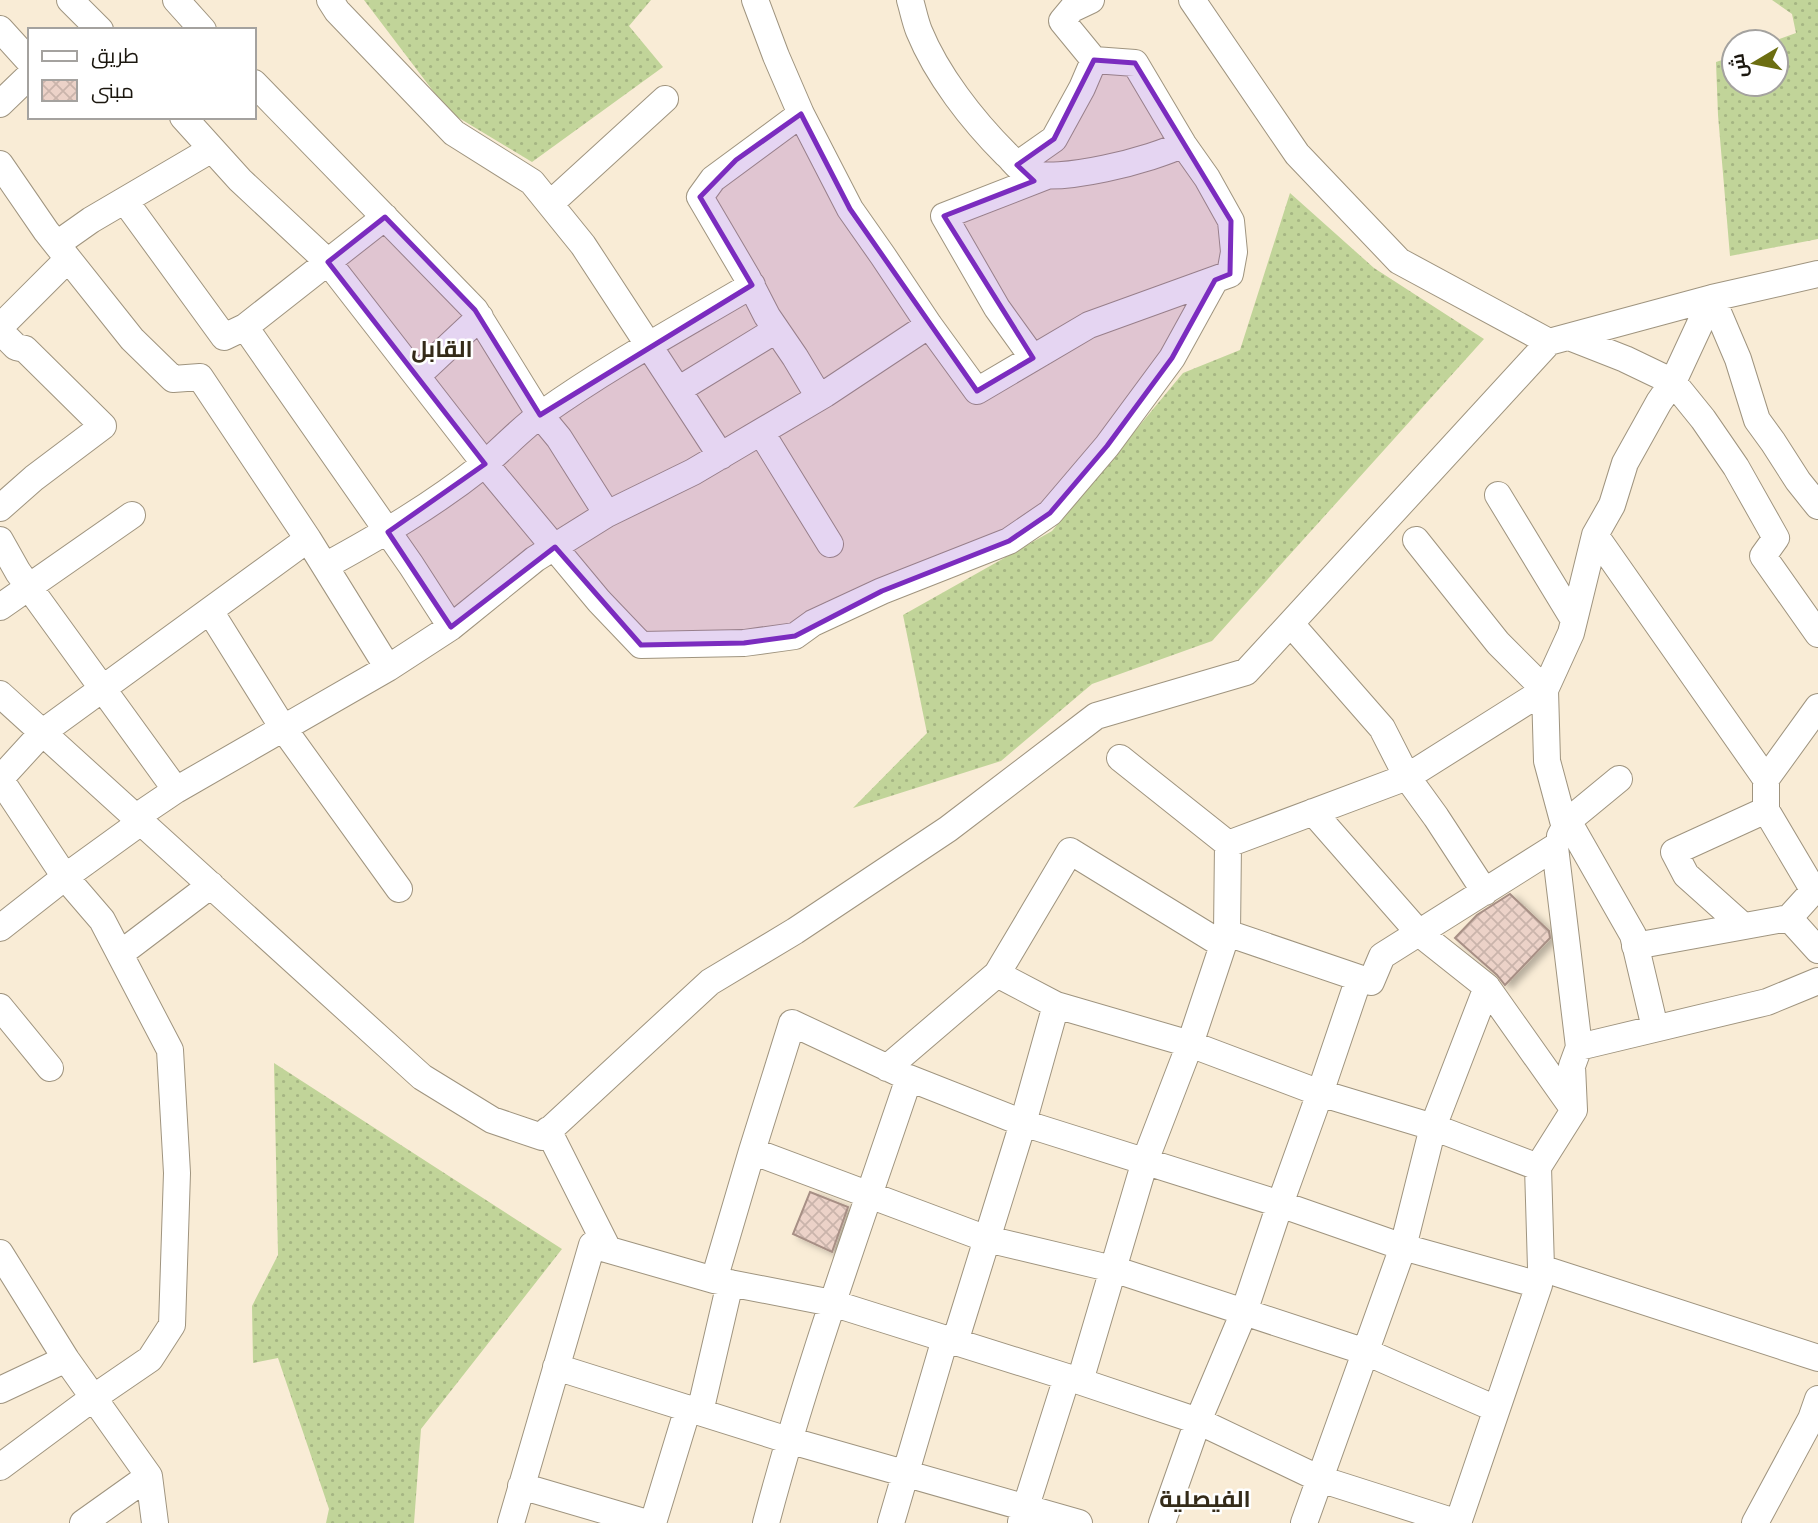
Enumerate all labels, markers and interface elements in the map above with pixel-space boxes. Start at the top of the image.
legend [28,28,256,119]
north arrow [1720,28,1790,98]
text: طريق [91,44,139,69]
text: ش [1725,52,1752,80]
text: مبنى [91,79,134,104]
district label: القابل [411,336,473,363]
district label: الفيصلية [1159,1486,1251,1513]

